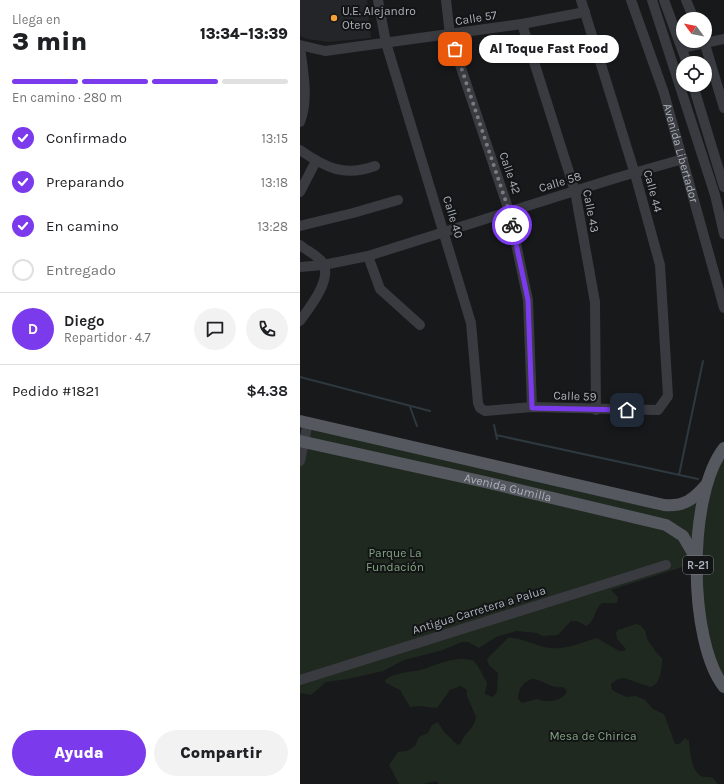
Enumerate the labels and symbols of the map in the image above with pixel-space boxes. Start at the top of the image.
place label: U.E. Alejandro Otero [342,4,416,32]
street label: Calle 57 [454,8,498,28]
north arrow [676,12,712,48]
marker: U.E. Alejandro Otero [329,13,339,23]
pin [438,32,472,66]
callout: Al Toque Fast Food [479,35,619,63]
street label: Avenida Libertador [660,102,701,205]
street label: Calle 42 [496,150,524,196]
street label: Calle 44 [641,168,665,214]
street label: Calle 58 [537,169,583,195]
street label: Calle 43 [580,188,602,234]
street label: Calle 40 [440,194,466,240]
courier [492,205,532,245]
street label: Calle 59 [553,388,597,404]
pin [610,393,644,427]
street label: Avenida Gumilla [463,471,553,505]
park label: Parque La Fundación [366,546,424,574]
road number: R-21 [683,556,713,574]
street label: Antigua Carretera a Palua [411,583,547,637]
park label: Mesa de Chirica [549,729,637,743]

